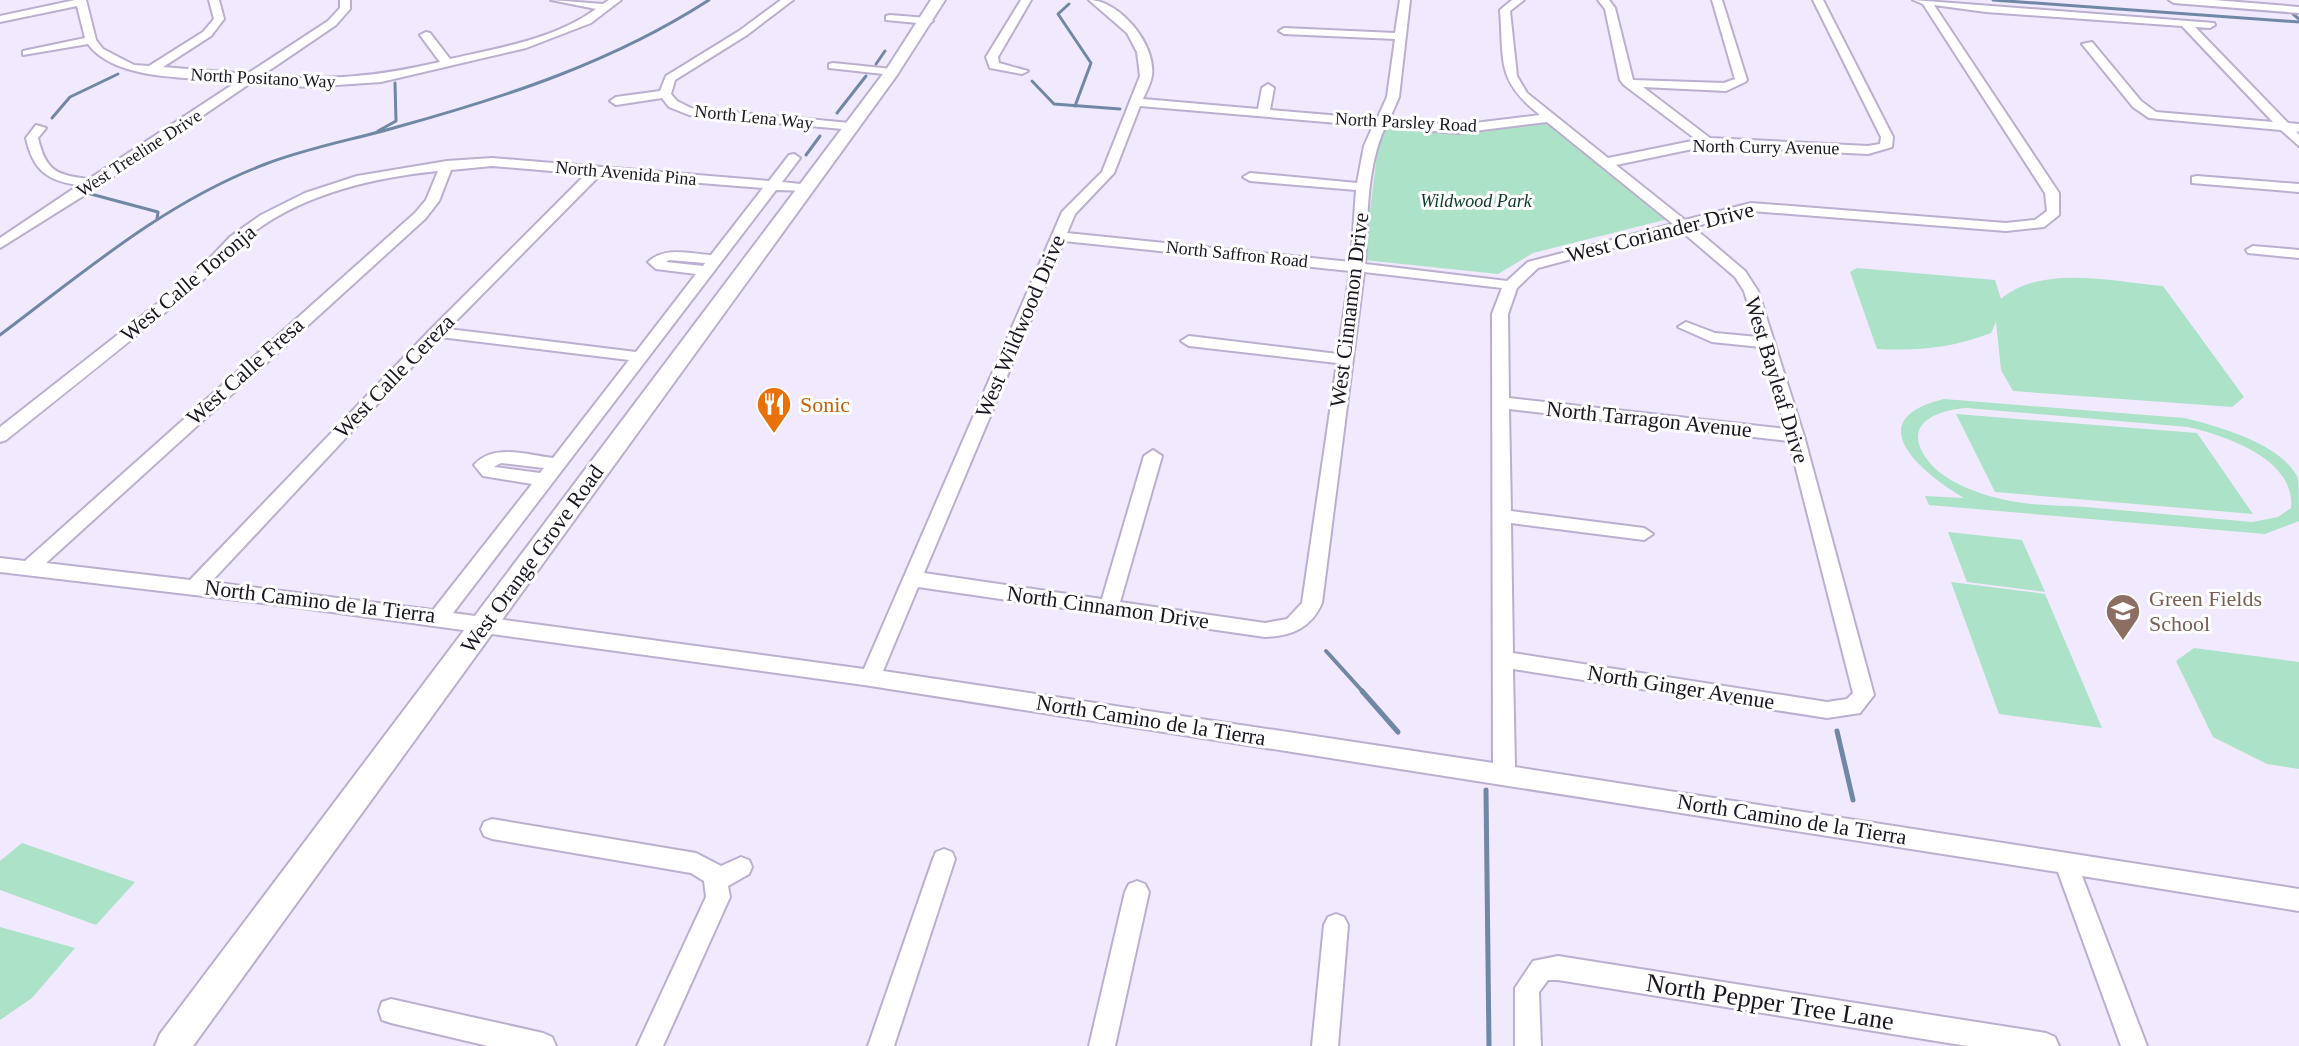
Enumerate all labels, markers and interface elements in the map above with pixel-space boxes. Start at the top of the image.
street label: North Positano Way [190,64,336,92]
street label: North Lena Way [694,101,814,133]
street label: West Treeline Drive [73,105,205,201]
street label: North Parsley Road [1335,108,1477,136]
street label: North Curry Avenue [1693,136,1839,158]
street label: North Avenida Pina [555,157,697,189]
park label: Wildwood Park [1420,191,1533,211]
street label: West Coriander Drive [1564,197,1756,267]
street label: West Cinnamon Drive [1325,211,1373,409]
street label: West Calle Toronja [115,219,261,347]
street label: West Wildwood Drive [970,231,1070,421]
street label: North Saffron Road [1165,237,1309,271]
street label: West Bayleaf Drive [1740,294,1814,466]
street label: West Calle Cereza [329,309,459,443]
street label: West Calle Fresa [181,312,309,430]
restaurant icon: Sonic [755,385,793,435]
place label: Sonic [800,392,850,417]
street label: North Tarragon Avenue [1545,396,1753,442]
street label: West Orange Grove Road [455,460,609,658]
street label: North Camino de la Tierra [203,574,437,628]
street label: North Cinnamon Drive [1005,580,1211,634]
place label: Green Fields School [2149,586,2262,636]
school or university icon: Green Fields School [2104,592,2142,642]
street label: North Ginger Avenue [1586,660,1776,714]
street label: North Camino de la Tierra [1034,689,1268,751]
street label: North Camino de la Tierra [1675,788,1909,850]
street label: North Pepper Tree Lane [1644,968,1896,1036]

